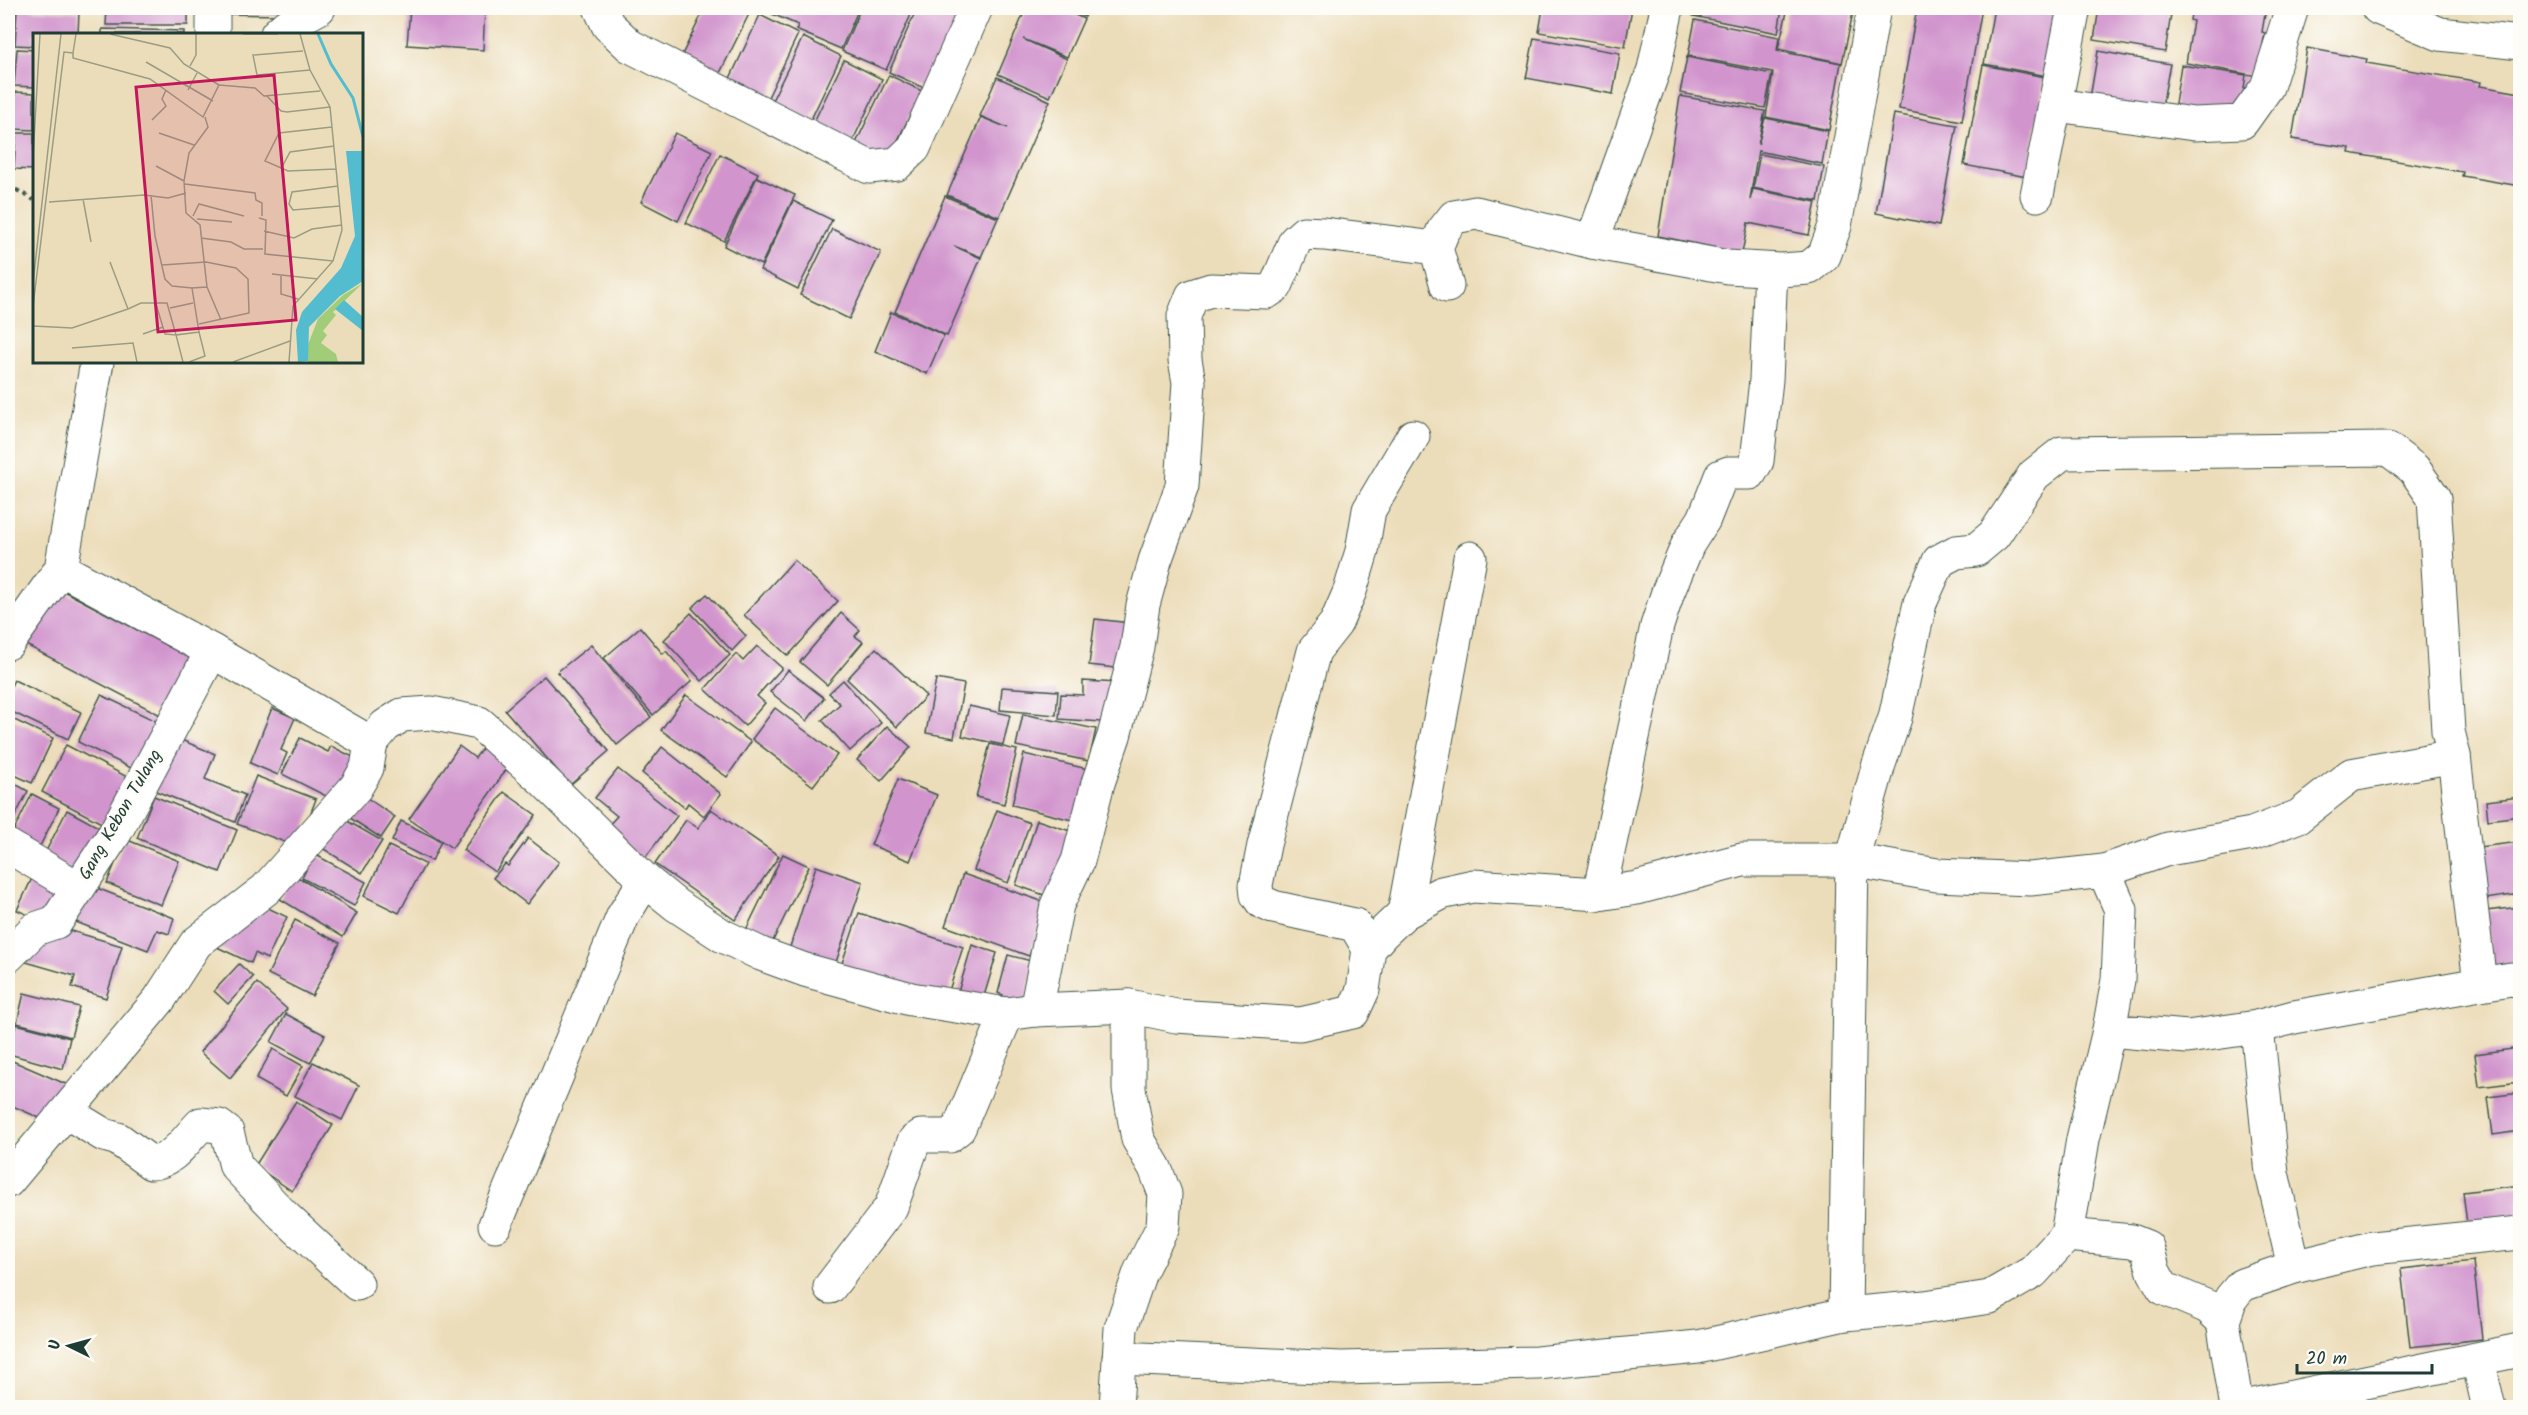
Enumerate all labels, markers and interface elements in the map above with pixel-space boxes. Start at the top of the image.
inset map [33,33,363,363]
street label: Gang Kebon Tulang [72,744,170,886]
north arrow [39,1316,99,1376]
scale bar [2297,1337,2432,1375]
text: U [43,1339,68,1351]
text: 20 m [2306,1345,2347,1374]

